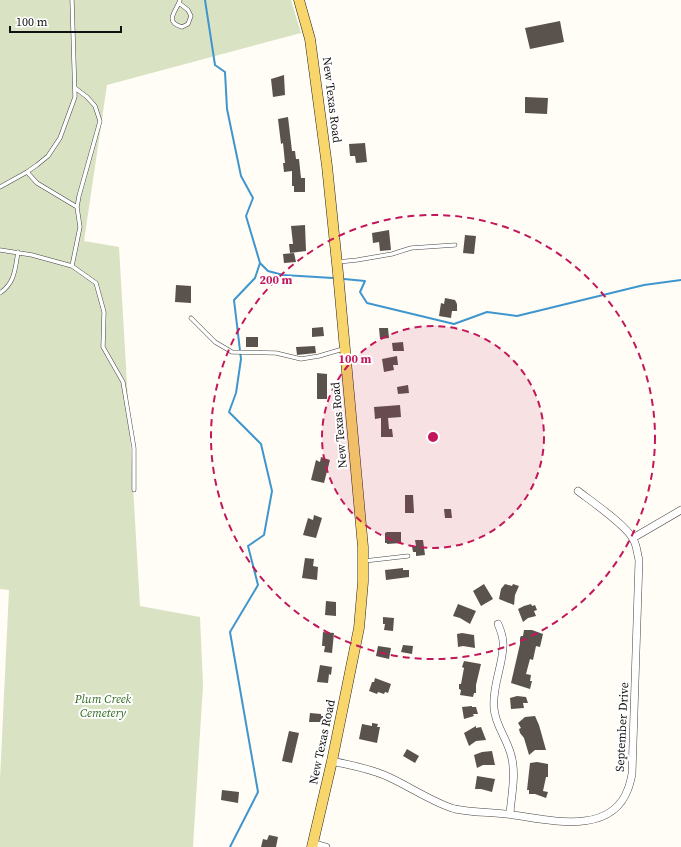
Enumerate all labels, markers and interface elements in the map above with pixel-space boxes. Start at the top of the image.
scale bar [10,8,121,34]
text: 100 m [16,14,48,30]
street label: New Texas Road [319,56,345,144]
text: 200 m [260,272,293,288]
text: 100 m [339,351,372,367]
street label: New Texas Road [327,381,351,469]
centre of rings [426,430,440,444]
street label: September Drive [612,682,632,772]
park label: Plum Creek Cemetery [74,691,132,721]
street label: New Texas Road [305,698,339,786]

